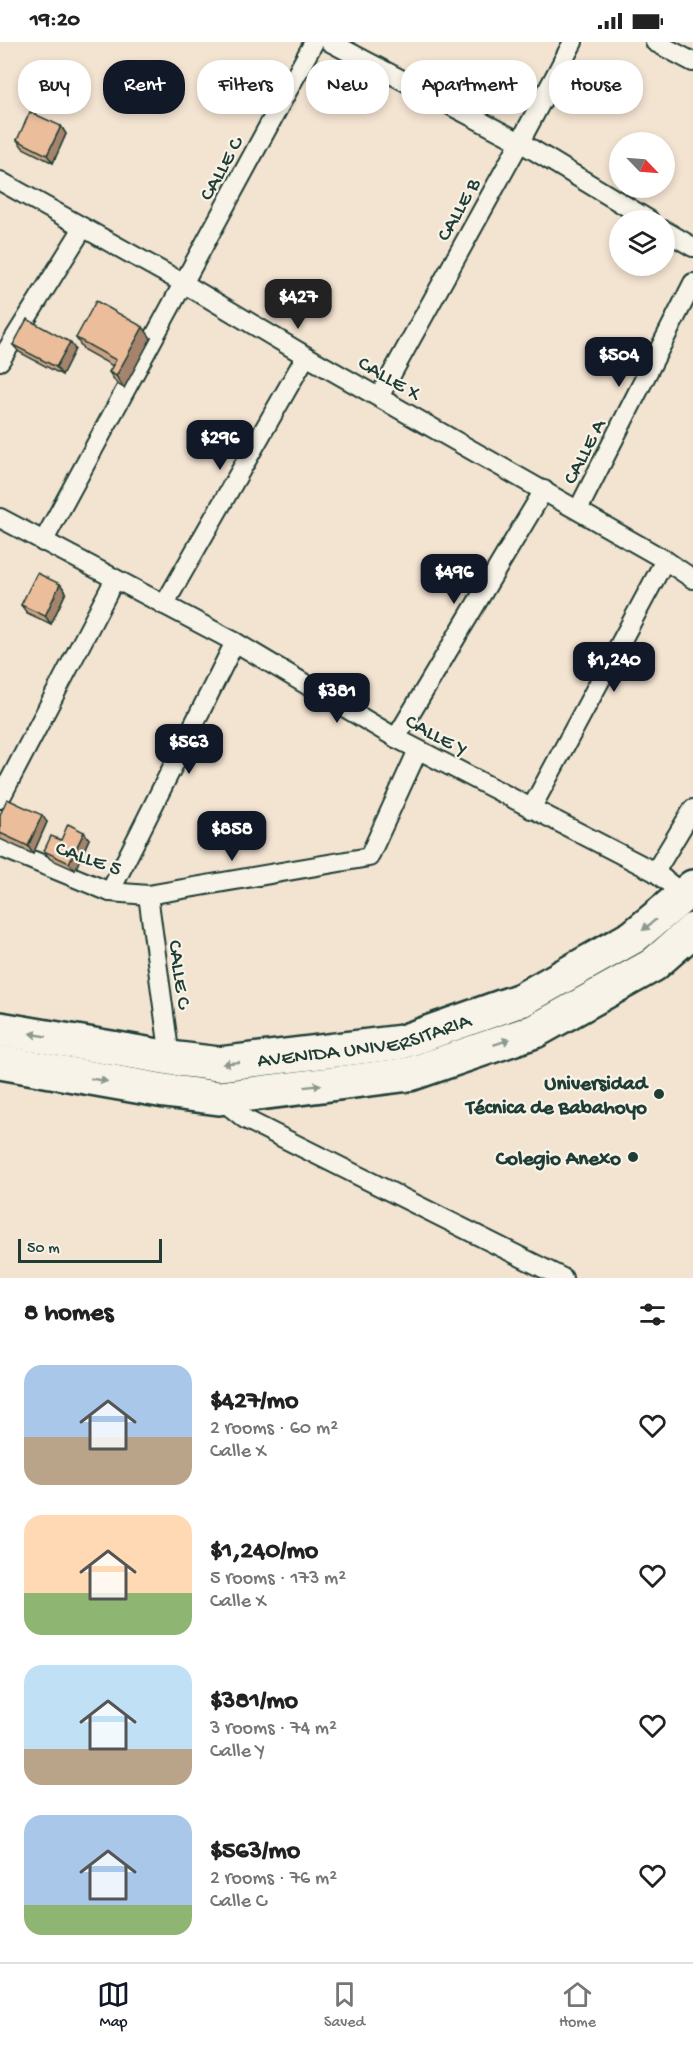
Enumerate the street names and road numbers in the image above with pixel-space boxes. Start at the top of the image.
street label: CALLE C [196,132,251,206]
street label: CALLE B [433,174,488,246]
street label: CALLE X [352,352,425,408]
street label: CALLE A [559,414,614,489]
street label: CALLE Y [400,710,471,764]
street label: CALLE 5 [52,837,124,883]
street label: CALLE C [160,939,195,1012]
street label: AVENIDA UNIVERSITARIA [256,1009,476,1075]

